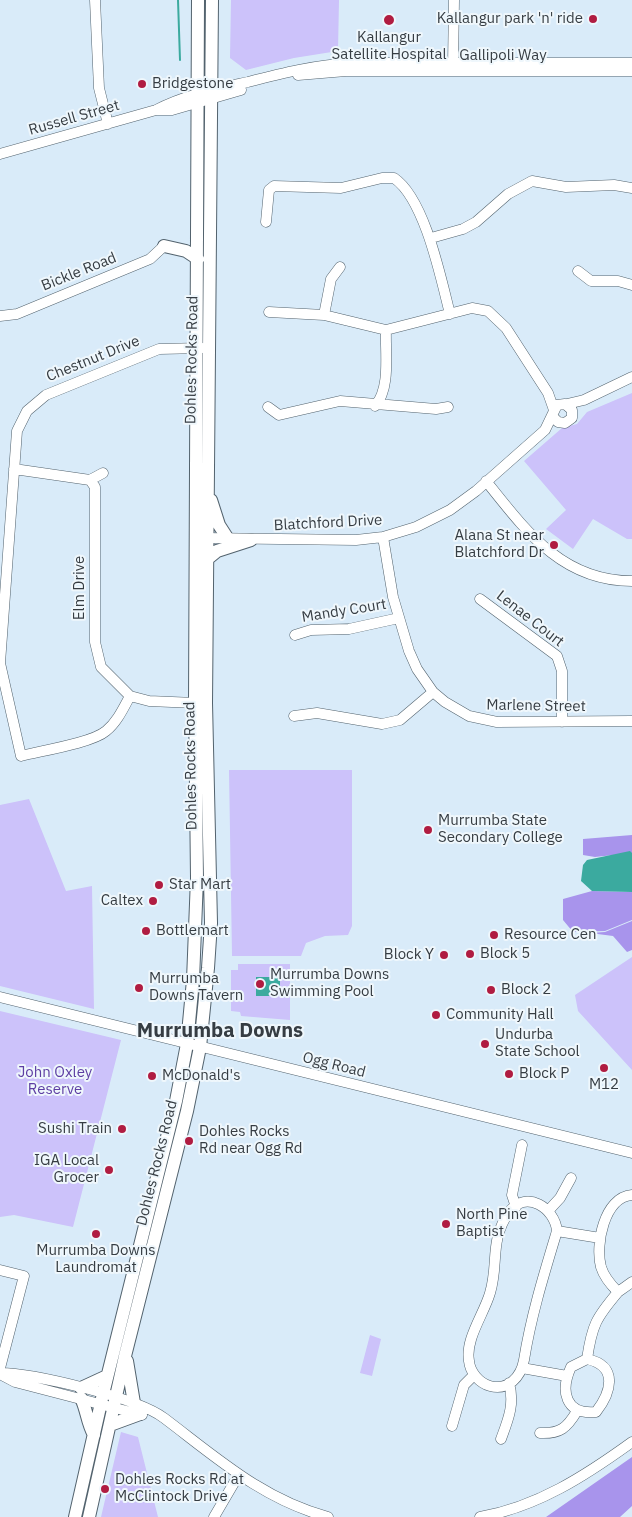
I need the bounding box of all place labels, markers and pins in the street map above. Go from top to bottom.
place label: Kallangur park 'n' ride [437,10,583,28]
marker: Kallangur Satellite Hospital [382,13,396,27]
marker: Kallangur park 'n' ride [587,13,599,25]
place label: Kallangur Satellite Hospital [331,29,447,64]
place label: Bridgestone [152,75,233,93]
marker: Bridgestone [136,78,148,90]
place label: Alana St near Blatchford Dr [454,527,544,562]
marker: Alana St near Blatchford Dr [548,539,560,551]
place label: Murrumba State Secondary College [438,812,563,847]
marker: Murrumba State Secondary College [422,824,434,836]
place label: Star Mart [169,876,231,894]
marker: Star Mart [153,879,165,891]
place label: Caltex [101,892,143,910]
marker: Caltex [147,895,159,907]
place label: Bottlemart [156,922,229,940]
marker: Bottlemart [140,925,152,937]
place label: Resource Cen [504,926,597,944]
marker: Resource Cen [488,929,500,941]
place label: Block 5 [480,945,530,963]
place label: Block Y [384,946,434,964]
marker: Block 5 [464,948,476,960]
marker: Block Y [438,949,450,961]
place label: Murrumba Downs Swimming Pool [270,966,389,1001]
place label: Murrumba Downs Tavern [149,970,243,1005]
marker: Murrumba Downs Swimming Pool [254,978,266,990]
place label: Block 2 [501,981,551,999]
marker: Murrumba Downs Tavern [133,982,145,994]
marker: Block 2 [485,984,497,996]
place label: Community Hall [446,1006,554,1024]
marker: Community Hall [430,1009,442,1021]
place label: Undurba State School [495,1026,580,1061]
marker: Undurba State School [479,1038,491,1050]
marker: M12 [598,1062,610,1074]
place label: Block P [519,1065,569,1083]
place label: McDonald's [162,1067,240,1085]
marker: Block P [503,1068,515,1080]
marker: McDonald's [146,1070,158,1082]
place label: M12 [589,1076,619,1094]
place label: Sushi Train [38,1120,112,1138]
marker: Sushi Train [116,1123,128,1135]
place label: Dohles Rocks Rd near Ogg Rd [199,1123,303,1158]
marker: Dohles Rocks Rd near Ogg Rd [183,1135,195,1147]
place label: IGA Local Grocer [34,1152,99,1187]
marker: IGA Local Grocer [103,1164,115,1176]
place label: North Pine Baptist [456,1206,527,1241]
marker: North Pine Baptist [440,1218,452,1230]
marker: Murrumba Downs Laundromat [90,1228,102,1240]
place label: Murrumba Downs Laundromat [36,1242,156,1277]
place label: Dohles Rocks Rd at McClintock Drive [115,1471,244,1506]
marker: Dohles Rocks Rd at McClintock Drive [99,1483,111,1495]

